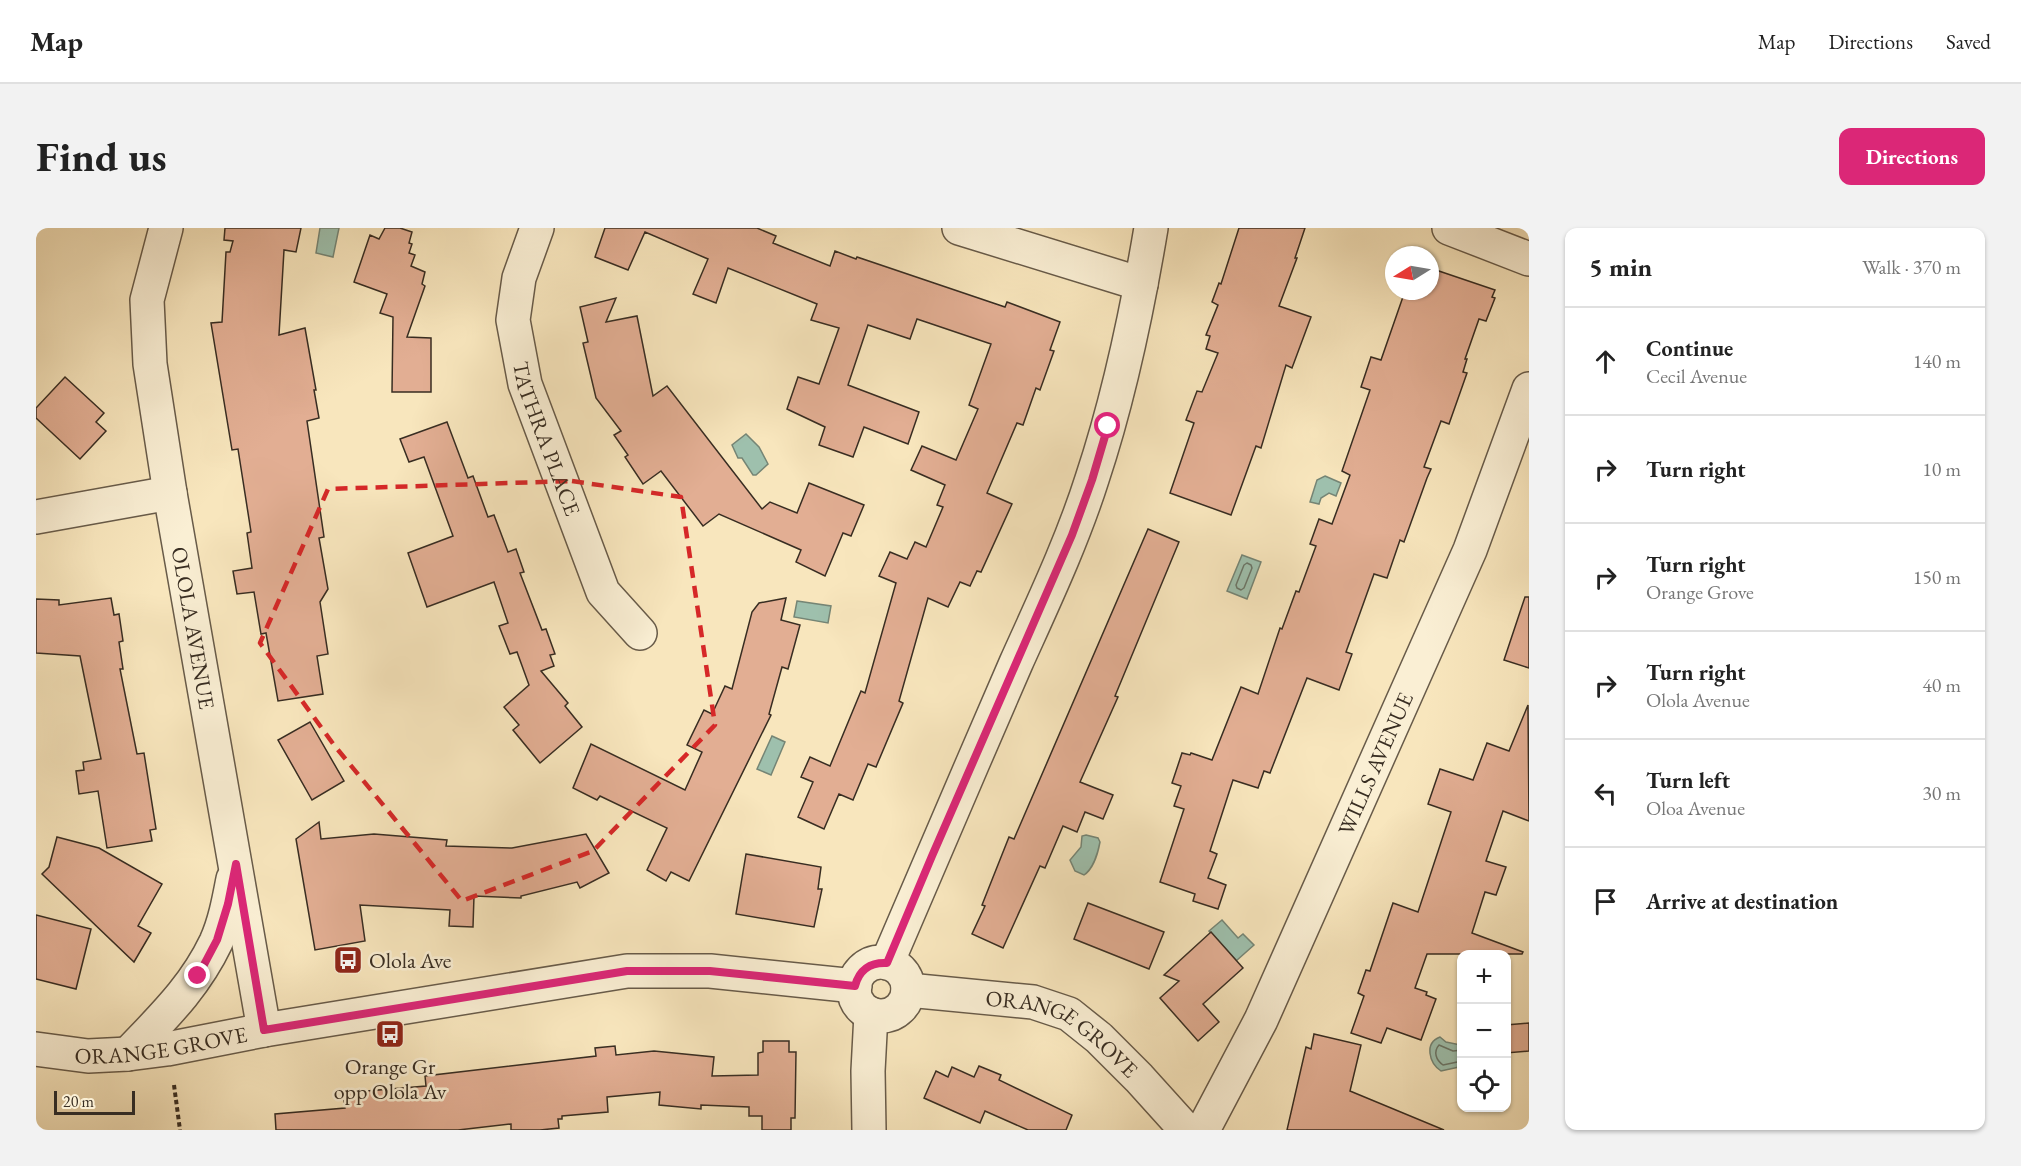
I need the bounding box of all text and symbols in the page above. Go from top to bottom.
text: Map [30,23,83,59]
text: Map [1758,28,1795,55]
text: Directions [1828,28,1913,55]
text: Saved [1946,28,1991,55]
button: Directions [1839,128,1985,185]
text: Find us [36,129,167,184]
north arrow [1385,246,1439,300]
text: 5 min [1589,250,1652,284]
text: Walk · 370 m [1862,254,1961,280]
text: Continue [1646,334,1733,363]
icon: ahead [1589,345,1622,378]
text: 140 m [1913,348,1961,374]
street label: TATHRA PLACE [506,359,587,520]
text: Cecil Avenue [1646,363,1747,389]
route start [1094,412,1120,438]
icon: right [1589,453,1622,486]
text: Turn right [1646,455,1745,484]
text: 10 m [1922,456,1961,482]
street label: OLOLA AVENUE [165,544,222,711]
text: Turn right [1646,550,1745,579]
icon: right [1589,561,1622,594]
text: 150 m [1913,564,1961,590]
text: Orange Grove [1646,579,1754,605]
text: Turn right [1646,658,1745,687]
icon: right [1589,669,1622,702]
text: 40 m [1922,672,1961,698]
text: Olola Avenue [1646,687,1750,713]
street label: WILLS AVENUE [1331,688,1420,840]
text: Turn left [1646,766,1730,795]
icon: left [1589,777,1622,810]
text: 30 m [1922,780,1961,806]
text: Oloa Avenue [1646,795,1745,821]
icon: arrive [1589,885,1622,918]
text: Arrive at destination [1646,887,1838,916]
bus stop icon: Olola Ave [332,944,364,976]
place label: Olola Ave [369,946,452,975]
map controls [1457,950,1511,1112]
button: + [1457,950,1511,1004]
route end [184,962,210,988]
street label: ORANGE GROVE [984,984,1144,1084]
button: − [1457,1004,1511,1058]
bus stop icon: Orange Gr opp Olola Av [374,1018,406,1050]
street label: ORANGE GROVE [73,1020,249,1071]
place label: Orange Gr opp Olola Av [334,1052,447,1106]
button: locate [1457,1058,1511,1112]
scale bar [54,1088,135,1116]
text: 20 m [63,1091,94,1112]

